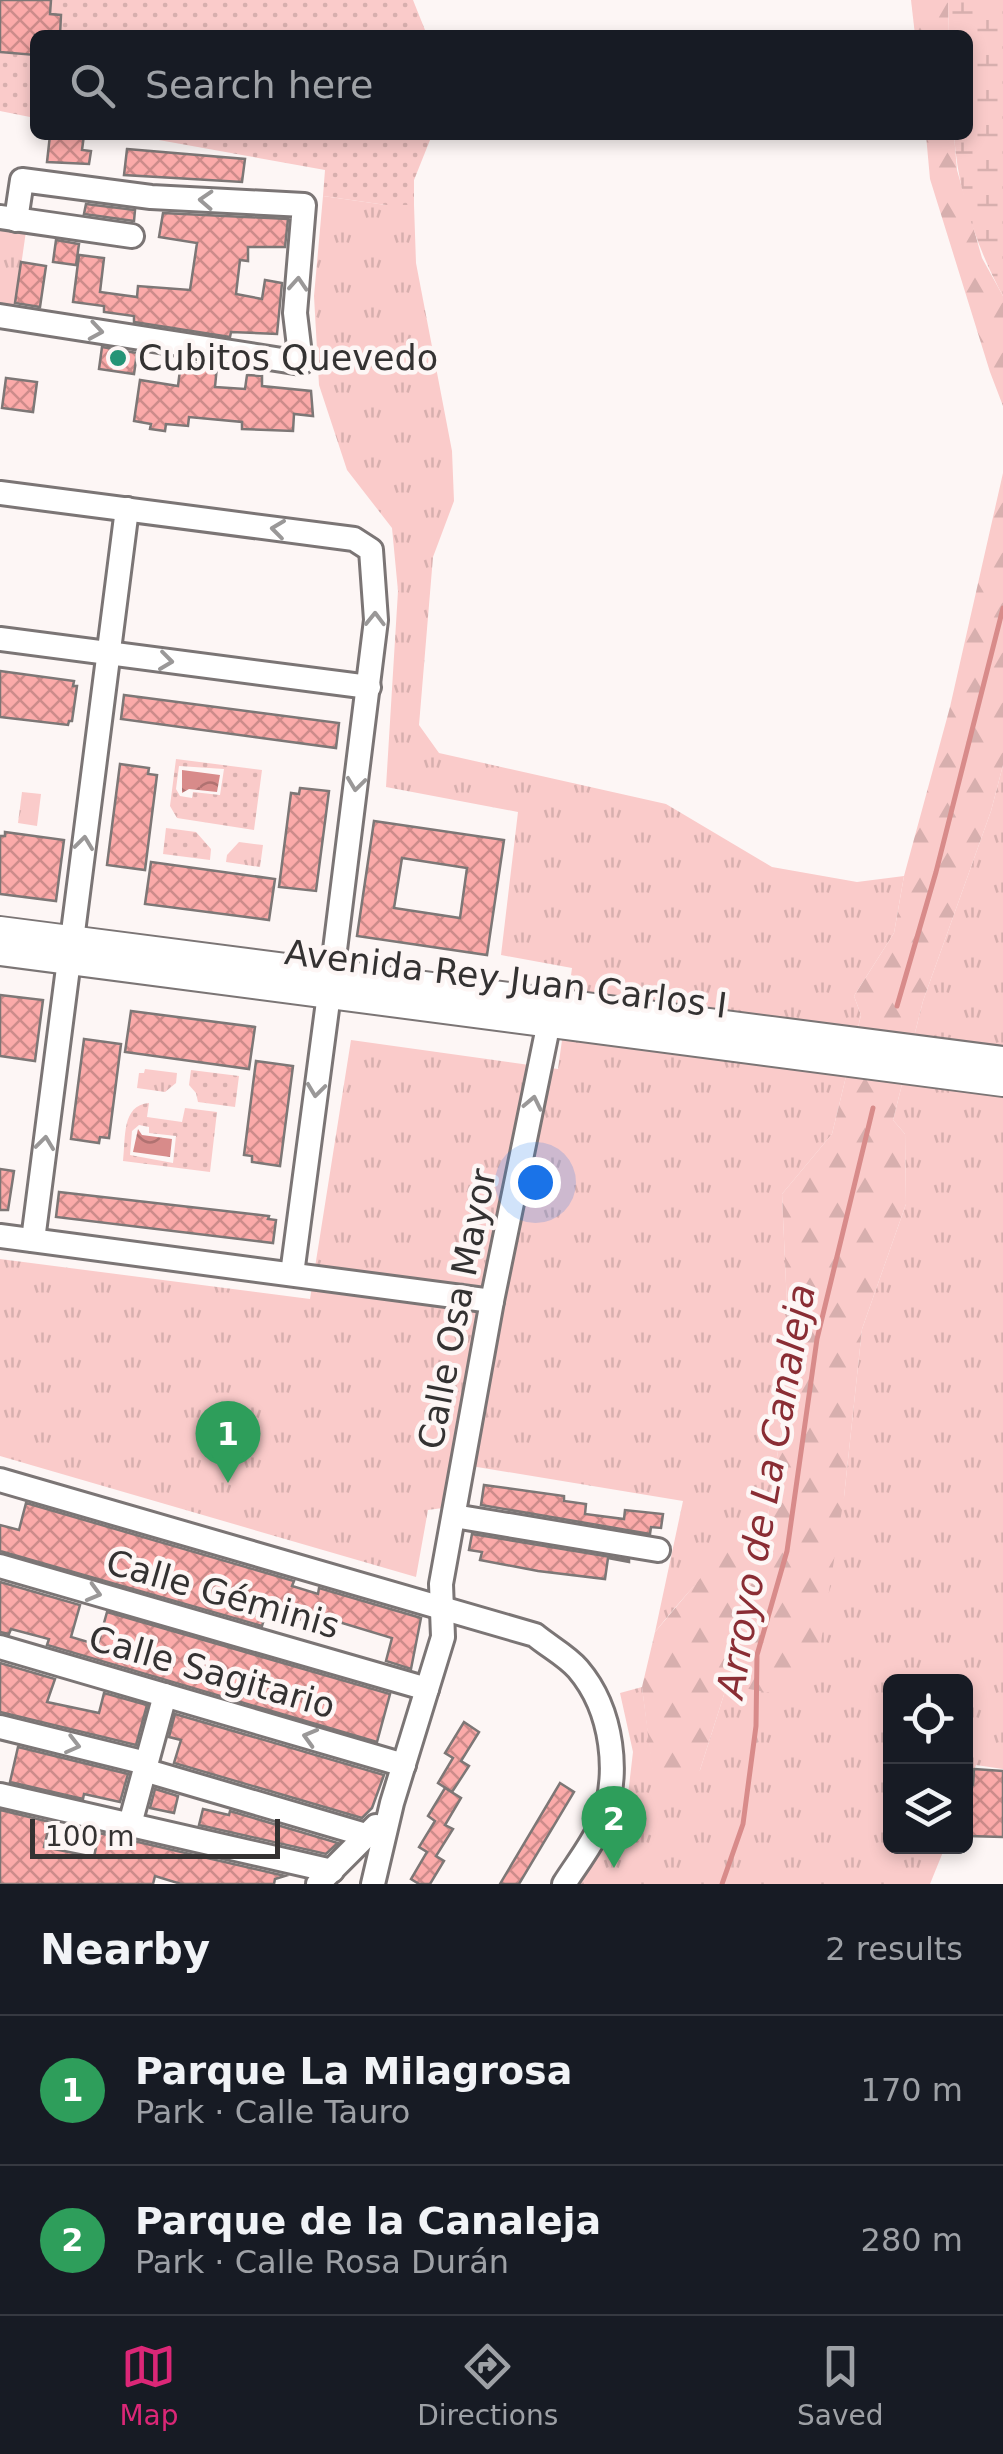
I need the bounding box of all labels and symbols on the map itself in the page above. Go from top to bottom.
one-way arrow [198,190,214,211]
one-way arrow [286,276,308,292]
one-way arrow [88,320,105,341]
place label: Cubitos Quevedo [138,338,438,378]
marker: Cubitos Quevedo [107,347,129,369]
one-way arrow [269,519,286,540]
one-way arrow [364,610,385,626]
one-way arrow [158,650,174,671]
one-way arrow [347,775,368,792]
one-way arrow [73,835,94,851]
street label: Avenida Rey Juan Carlos I [283,932,729,1026]
one-way arrow [306,1083,327,1099]
one-way arrow [521,1095,542,1112]
one-way arrow [34,1135,55,1152]
your location [510,1157,561,1208]
street label: Calle Osa Mayor [410,1165,504,1452]
water label: Arroyo de La Canaleja [707,1281,824,1704]
pin: 1 [196,1400,260,1483]
street label: Calle Géminis [102,1542,344,1646]
one-way arrow [85,1581,102,1602]
street label: Calle Sagitario [84,1618,340,1726]
one-way arrow [302,1728,320,1749]
one-way arrow [64,1733,81,1754]
pin: 2 [582,1786,646,1868]
scale bar [30,1814,280,1858]

